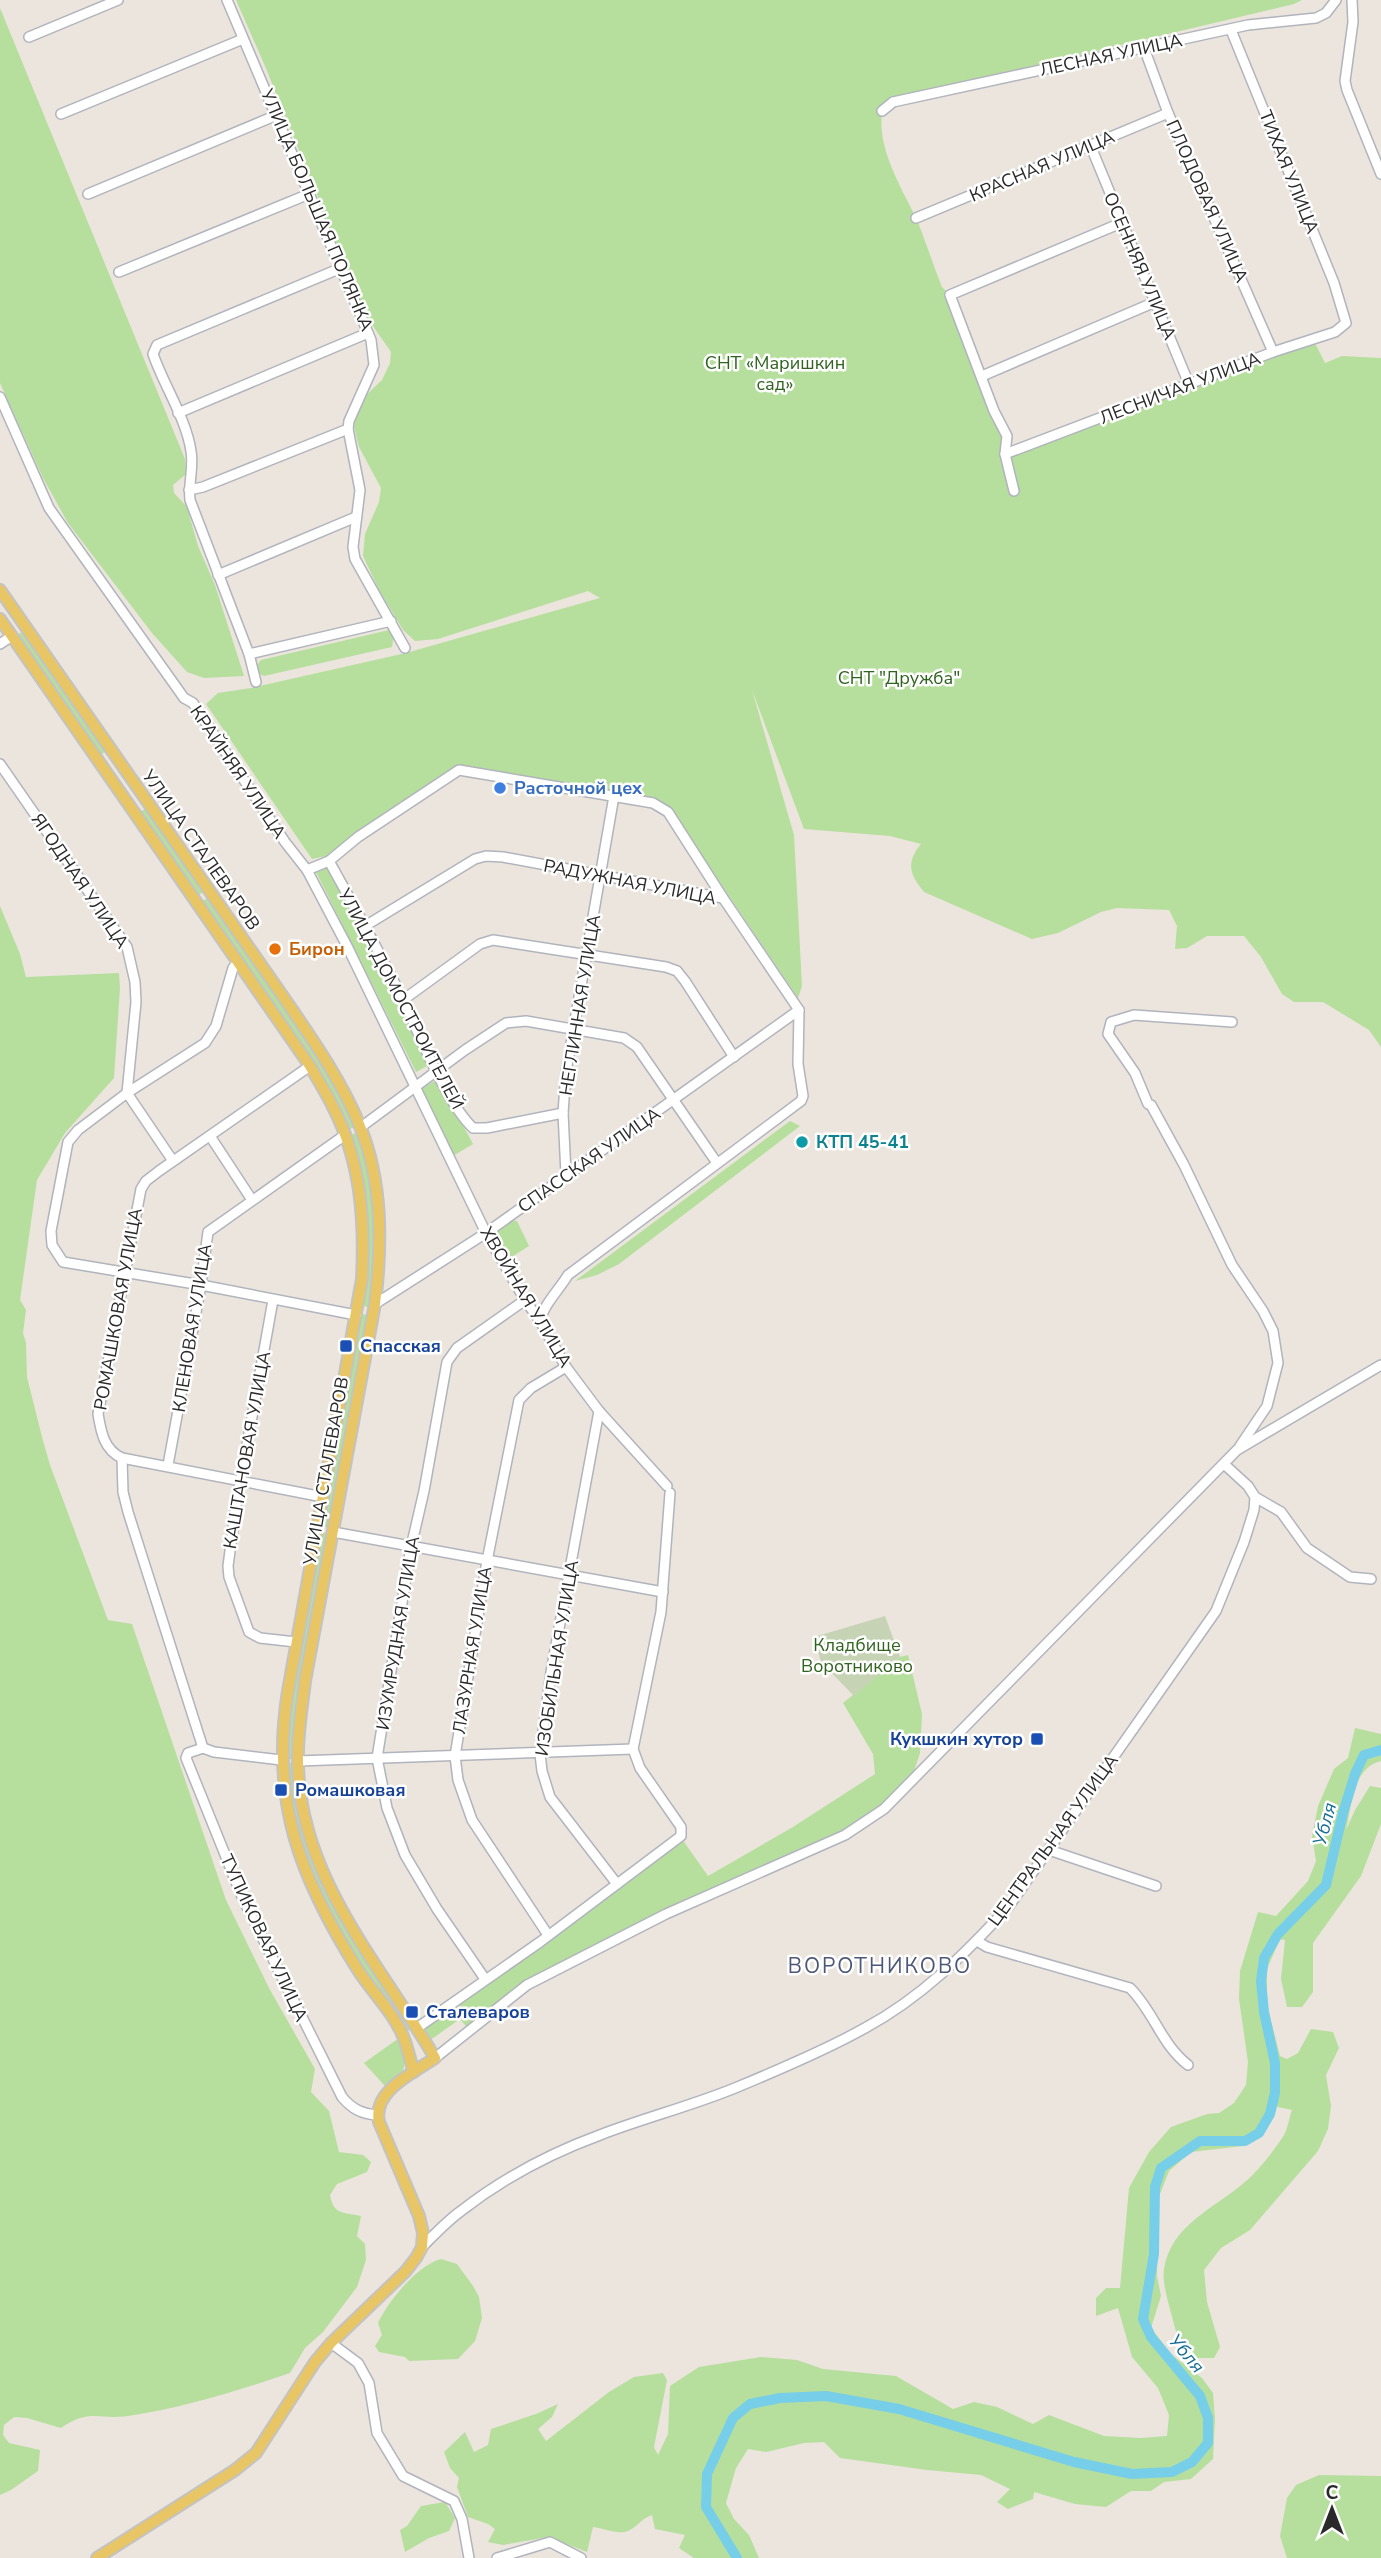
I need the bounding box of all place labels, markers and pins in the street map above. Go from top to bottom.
place label: Расточной цех [514,776,643,800]
marker: Расточной цех [492,780,508,796]
place label: Бирон [289,937,345,961]
marker: Бирон [267,941,283,957]
place label: КТП 45-41 [816,1130,909,1154]
marker: КТП 45-41 [794,1134,810,1150]
place label: Спасская [360,1334,441,1358]
marker: Спасская [338,1338,354,1354]
place label: Кукшкин хутор [890,1727,1023,1751]
marker: Кукшкин хутор [1029,1731,1045,1747]
place label: Ромашковая [295,1778,406,1802]
marker: Ромашковая [273,1782,289,1798]
place label: Сталеваров [426,2000,530,2024]
marker: Сталеваров [404,2004,420,2020]

